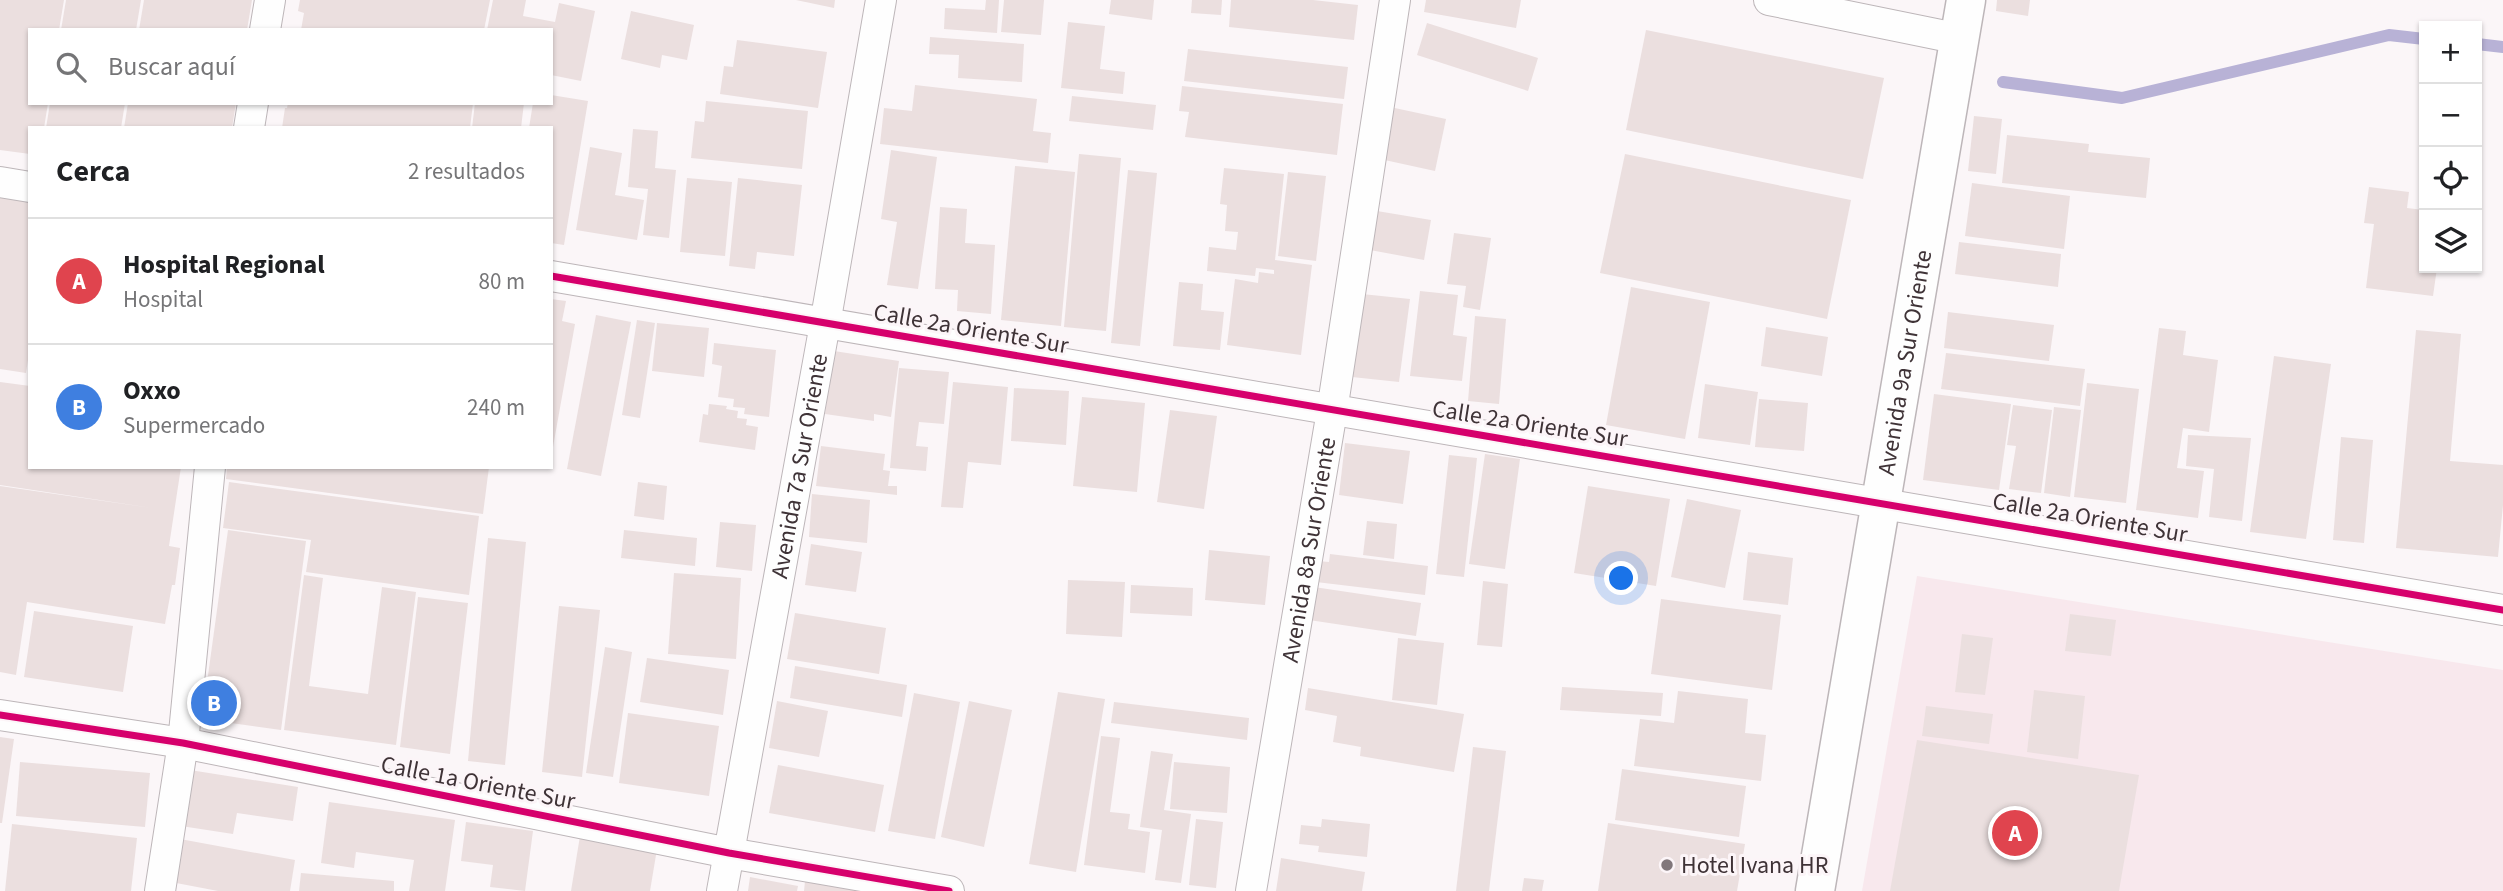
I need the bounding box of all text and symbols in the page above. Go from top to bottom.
map controls [2419,21,2482,273]
button: + [2419,21,2482,84]
search box [28,28,553,105]
icon: search [52,48,90,86]
text: Buscar aquí [108,48,235,85]
button: − [2419,84,2482,147]
button: locate [2419,147,2482,210]
text: Cerca [56,150,130,193]
text: 2 resultados [408,155,525,188]
button: layers [2419,210,2482,273]
text: Hospital Regional [123,246,325,283]
street label: Avenida 9a Sur Oriente [1868,247,1941,478]
text: A [72,265,86,298]
text: 80 m [478,265,525,298]
text: Hospital [123,283,203,316]
street label: Calle 2a Oriente Sur [871,295,1072,363]
street label: Avenida 7a Sur Oriente [762,351,837,581]
text: Oxxo [123,372,181,409]
text: B [72,391,86,424]
text: 240 m [467,391,525,424]
street label: Calle 2a Oriente Sur [1430,391,1631,457]
text: Supermercado [123,409,265,442]
street label: Avenida 8a Sur Oriente [1272,435,1345,665]
street label: Calle 2a Oriente Sur [1990,484,2191,552]
your location [1604,561,1638,595]
pin: B [191,677,237,729]
street label: Calle 1a Oriente Sur [378,747,579,819]
pin: A [1992,807,2038,859]
place label: Hotel Ivana HR [1681,848,1829,883]
marker: Hotel Ivana HR [1659,857,1675,873]

